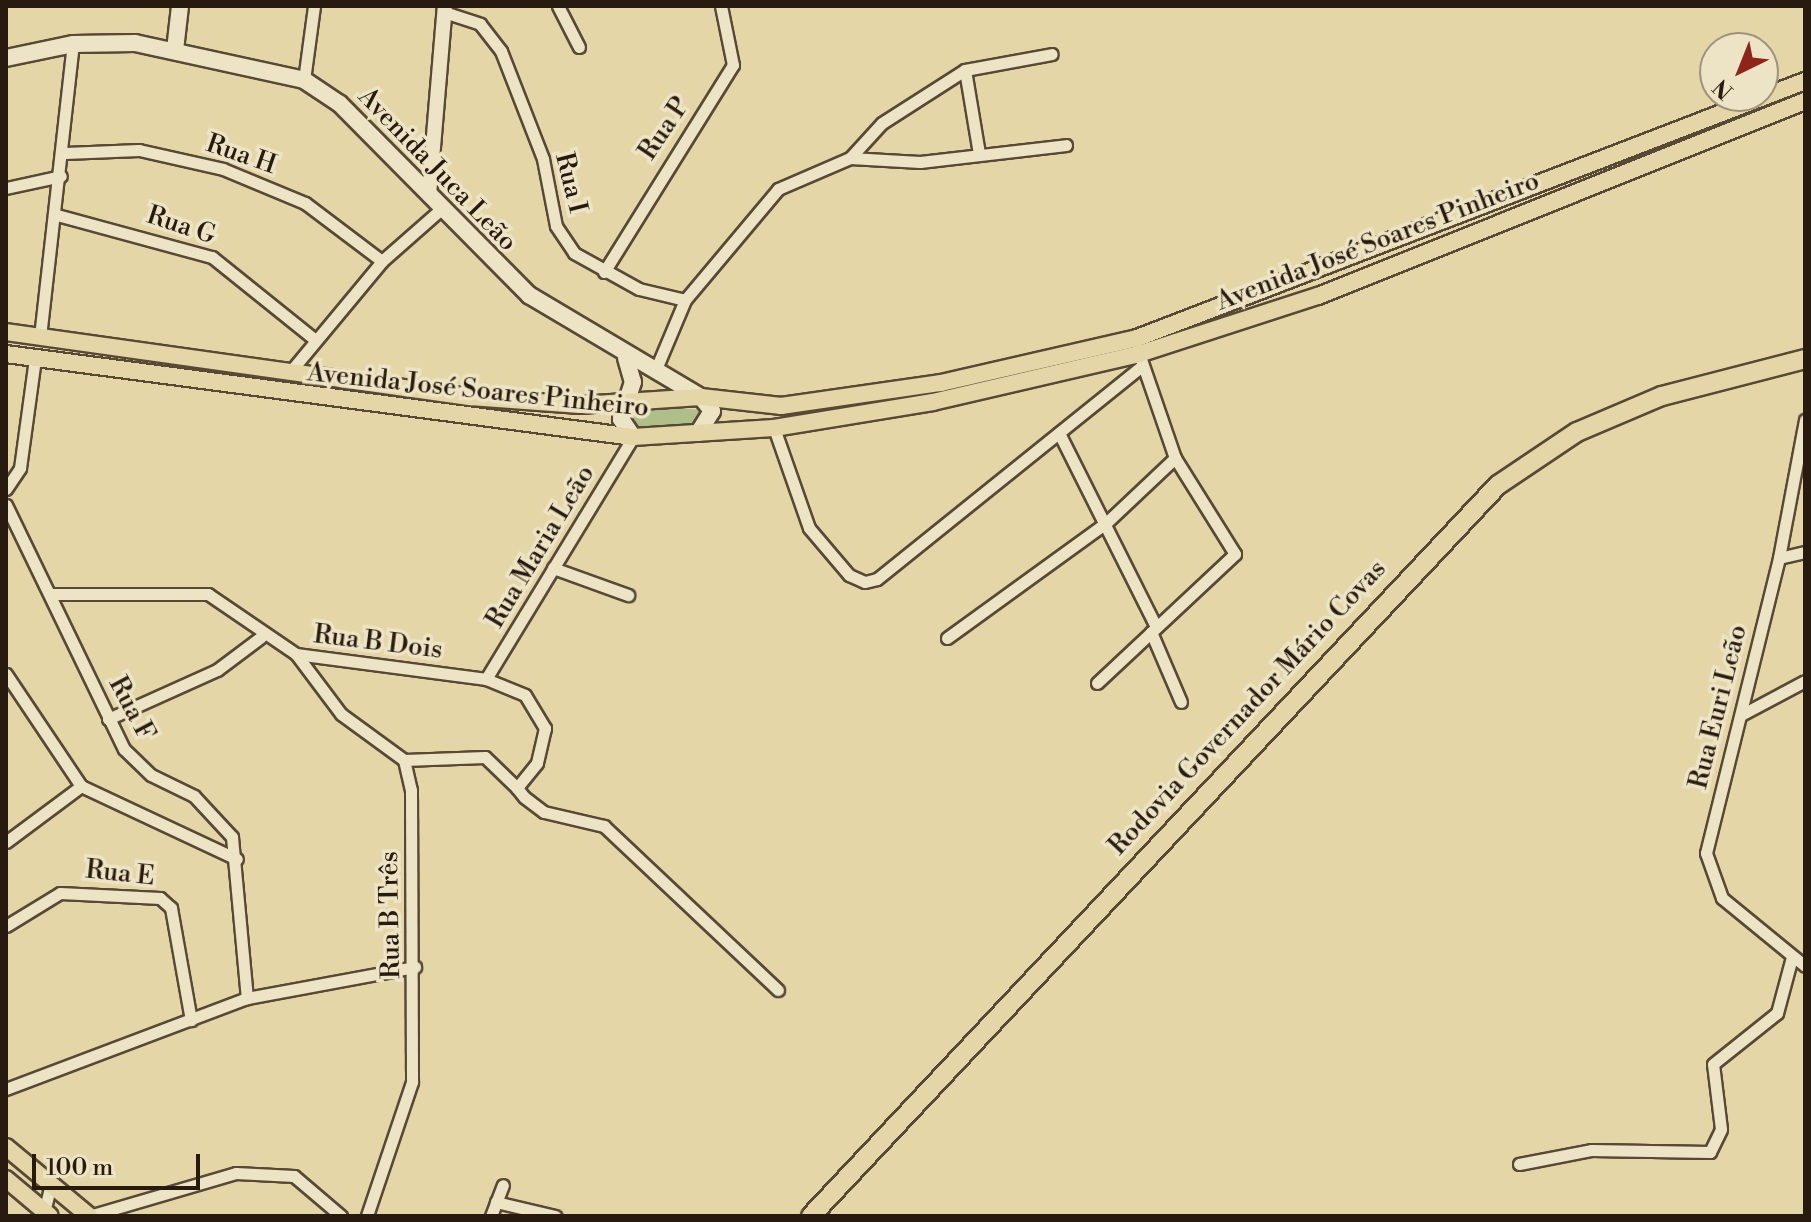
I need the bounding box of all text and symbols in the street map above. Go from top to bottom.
north arrow [1699,32,1779,112]
text: N [1708,73,1739,104]
street label: Avenida Juca Leão [351,82,523,258]
street label: Rua P [633,92,697,166]
street label: Rua H [202,129,280,181]
street label: Rua I [547,150,593,216]
street label: Avenida José Soares Pinheiro [1212,166,1544,318]
street label: Rua G [143,200,219,252]
street label: Avenida José Soares Pinheiro [306,358,650,424]
street label: Rua Maria Leão [480,460,602,634]
street label: Rodovia Governador Mário Covas [1103,554,1393,862]
street label: Rua B Dois [312,620,444,666]
street label: Rua Euri Leão [1684,622,1754,792]
street label: Rua F [101,671,161,747]
street label: Rua B Três [374,851,408,979]
street label: Rua E [84,855,156,893]
scale bar [36,1138,204,1188]
text: 100 m [46,1153,113,1183]

